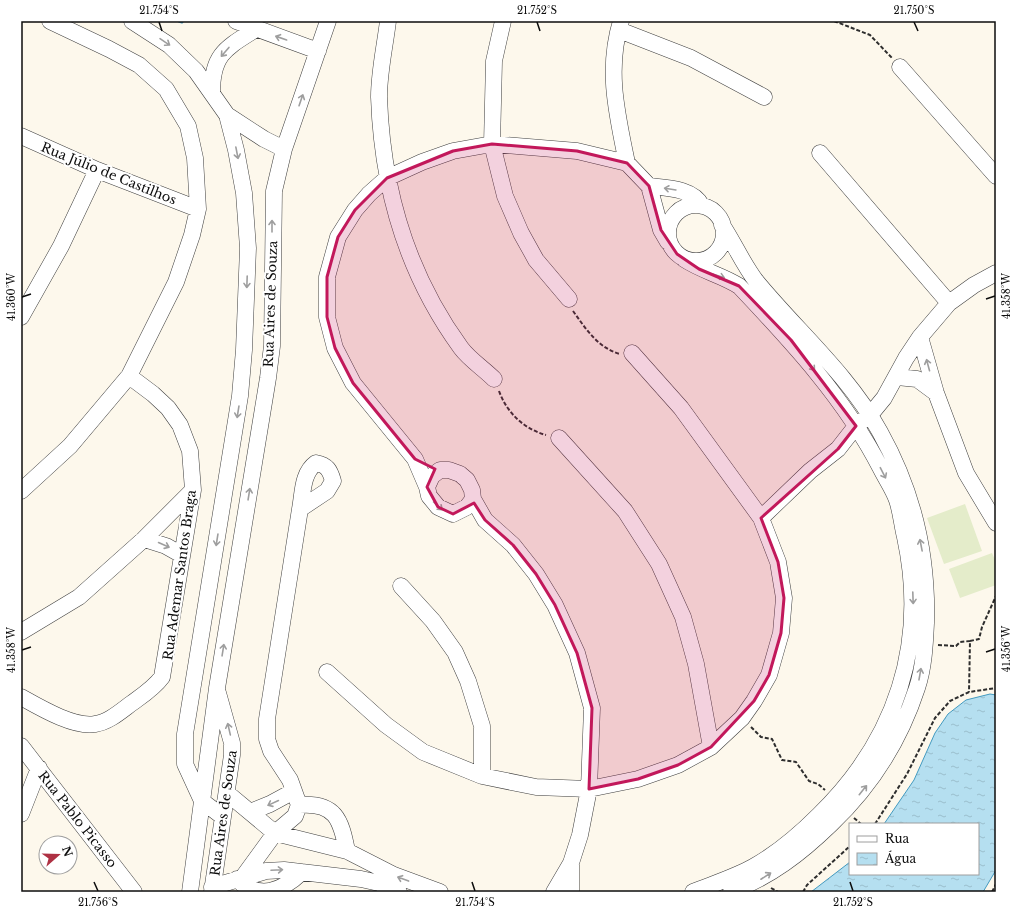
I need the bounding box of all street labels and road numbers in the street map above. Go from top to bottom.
street label: Rua Júlio de Castilhos [39,138,179,208]
street label: Rua Aires de Souza [260,240,281,368]
street label: Rua Ademar Santos Braga [159,488,200,661]
street label: Rua Aires de Souza [206,748,241,877]
street label: Rua Pablo Picasso [34,767,121,871]

